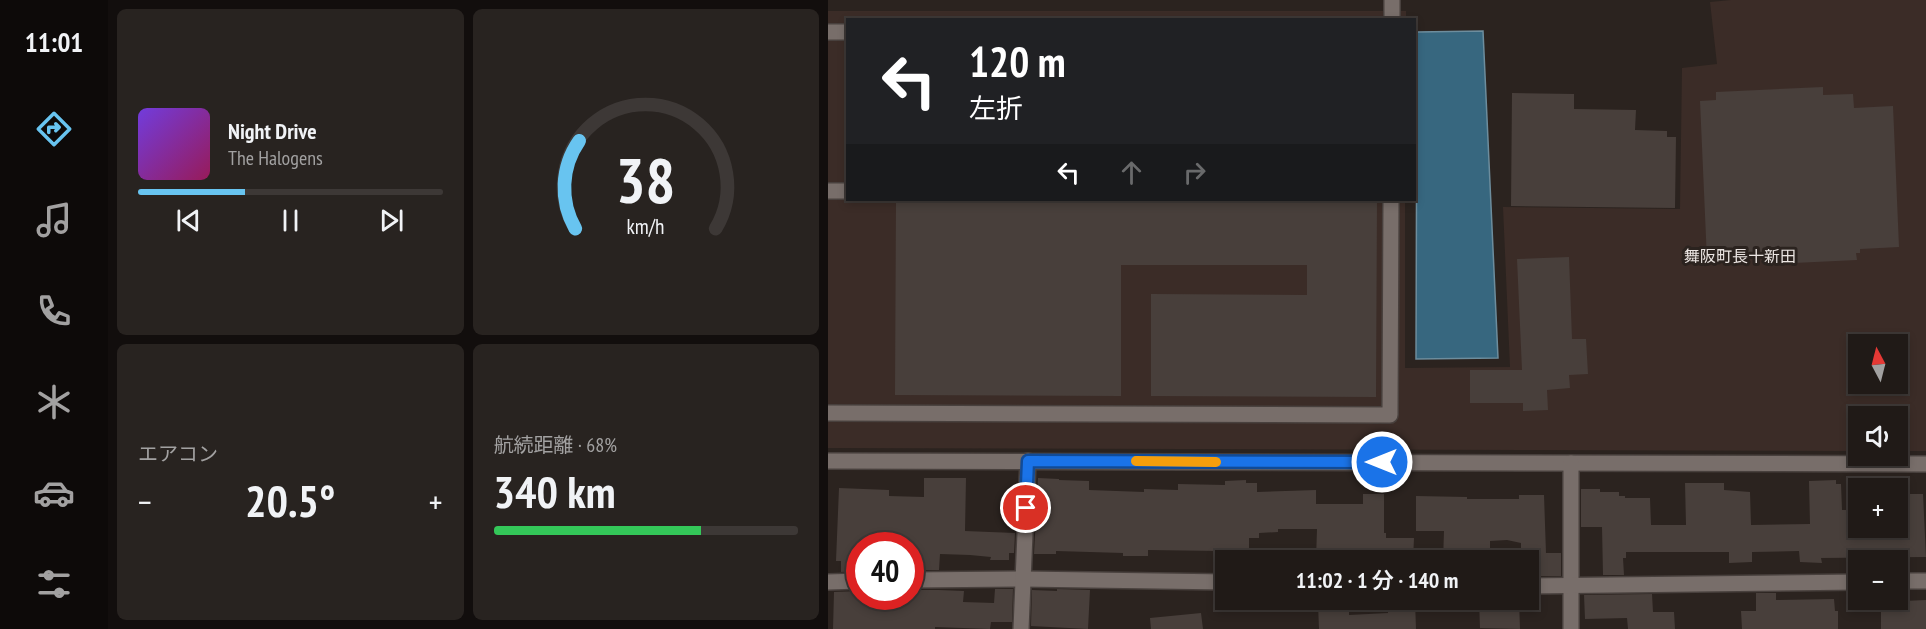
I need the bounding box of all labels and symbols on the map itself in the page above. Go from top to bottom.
district label: 舞阪町長十新田 [1684,246,1796,266]
north arrow [1848,334,1908,394]
position arrow [1350,430,1414,494]
pin [1000,482,1051,533]
speed limit sign: 40 [846,532,924,610]

